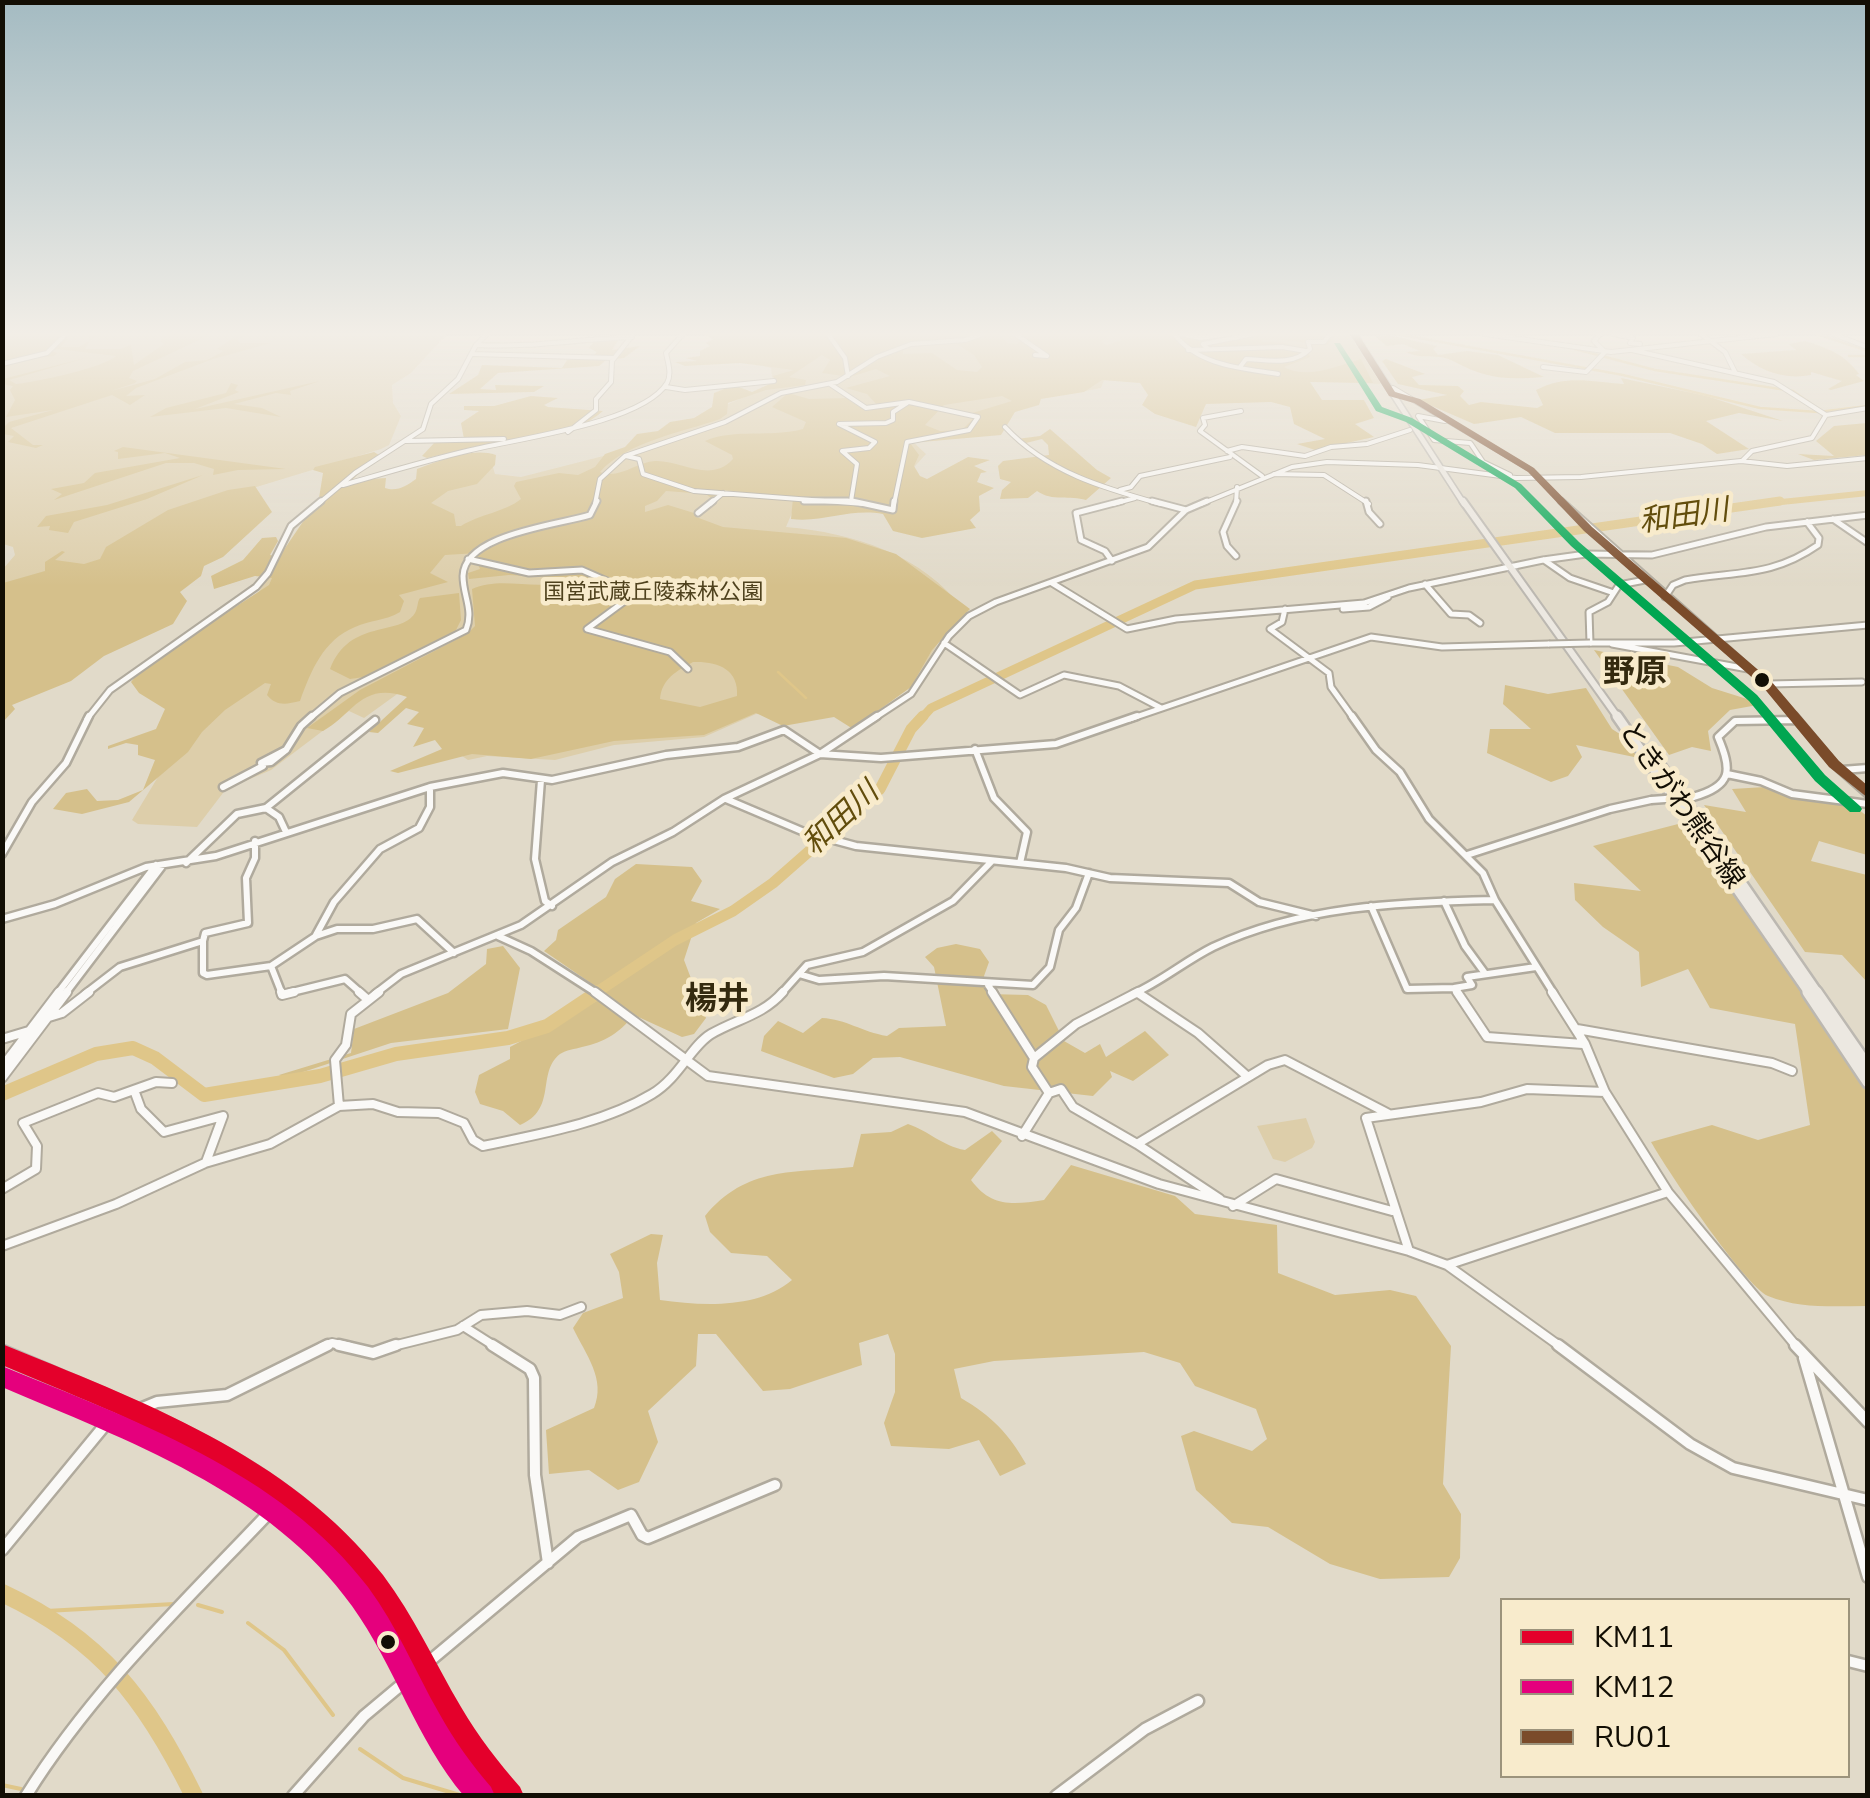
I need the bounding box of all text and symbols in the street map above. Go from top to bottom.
water label: 和田川 [1637,494,1731,542]
park label: 国営武蔵丘陵森林公園 [543,581,763,607]
district label: 野原 [1603,655,1667,693]
unlabelled marker [1752,670,1772,690]
street label: ときがわ熊谷線 [1610,716,1750,896]
water label: 和田川 [797,776,887,864]
district label: 楊井 [685,982,749,1020]
legend [1500,1598,1850,1778]
text: KM11 [1594,1617,1674,1658]
unlabelled marker [378,1632,398,1652]
text: KM12 [1594,1667,1674,1708]
text: RU01 [1594,1717,1672,1758]

